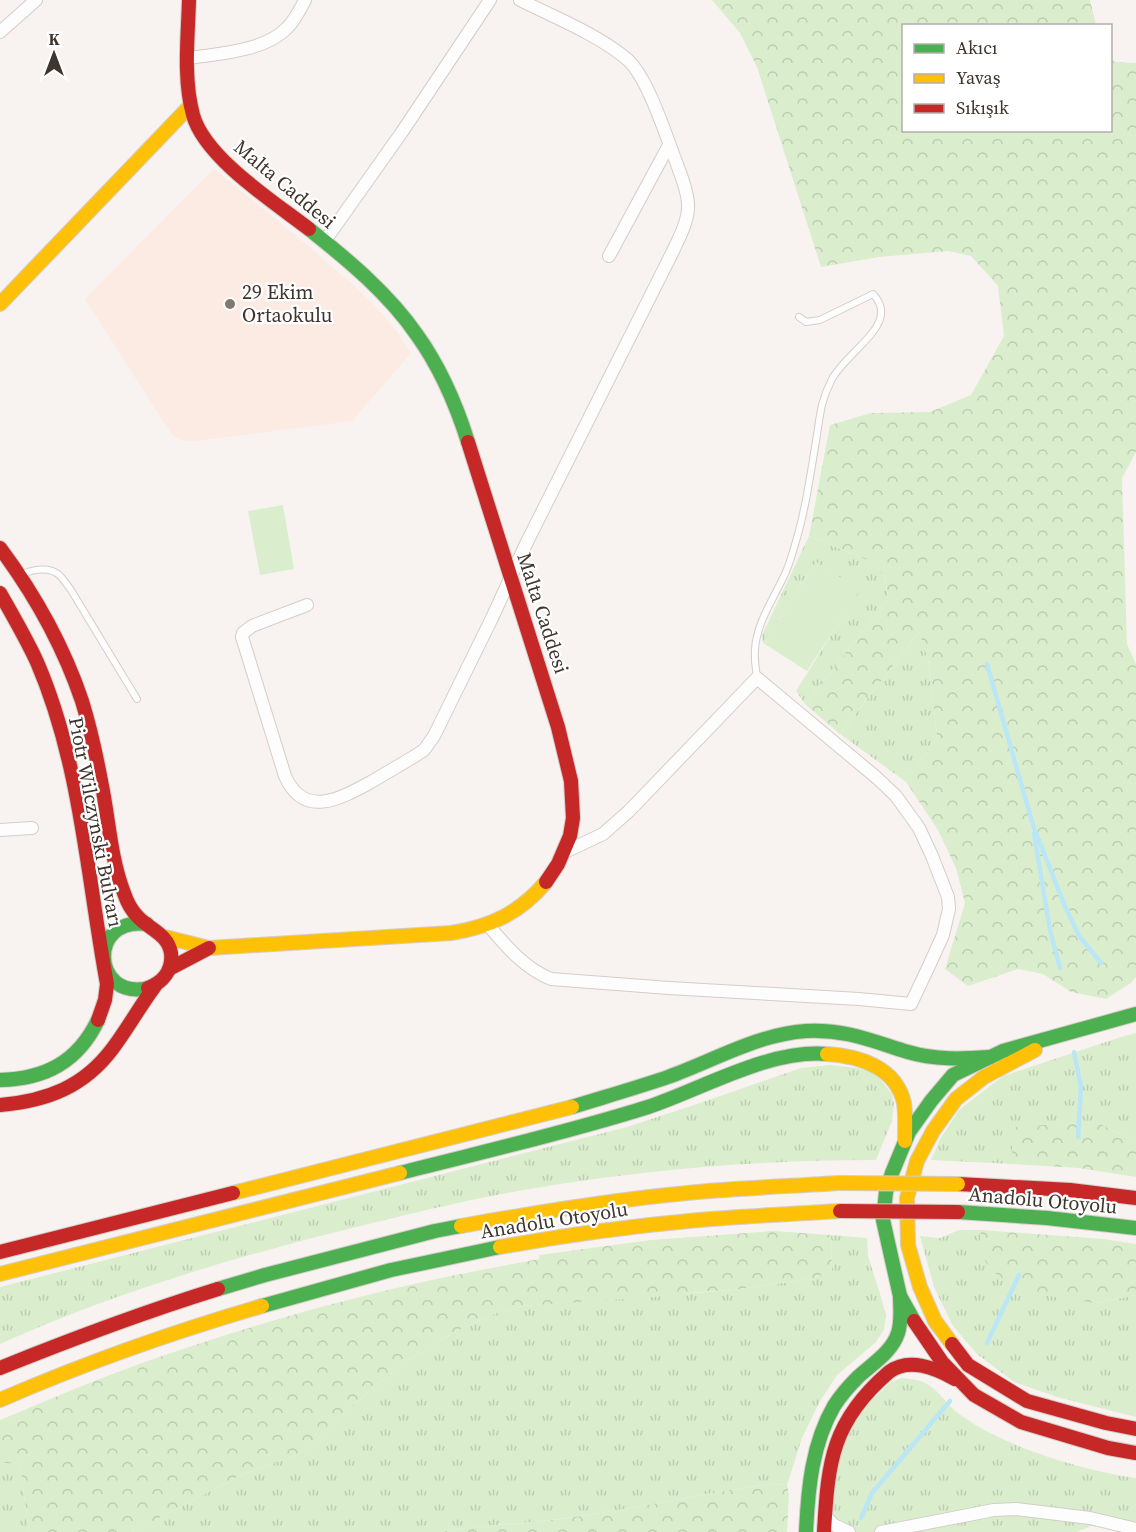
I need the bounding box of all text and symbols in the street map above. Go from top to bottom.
north arrow [24,24,84,84]
legend [902,24,1112,132]
text: K [48,28,60,50]
text: Akıcı [956,35,997,60]
text: Yavaş [956,65,1001,90]
text: Sıkışık [956,95,1009,120]
street label: Malta Caddesi [228,133,342,235]
place label: 29 Ekim Ortaokulu [242,278,332,329]
marker: 29 Ekim Ortaokulu [223,297,237,311]
street label: Malta Caddesi [510,549,576,677]
street label: Piotr Wilczynski Bulvarı [62,714,130,930]
street label: Anadolu Otoyolu [967,1180,1119,1220]
street label: Anadolu Otoyolu [478,1194,630,1246]

